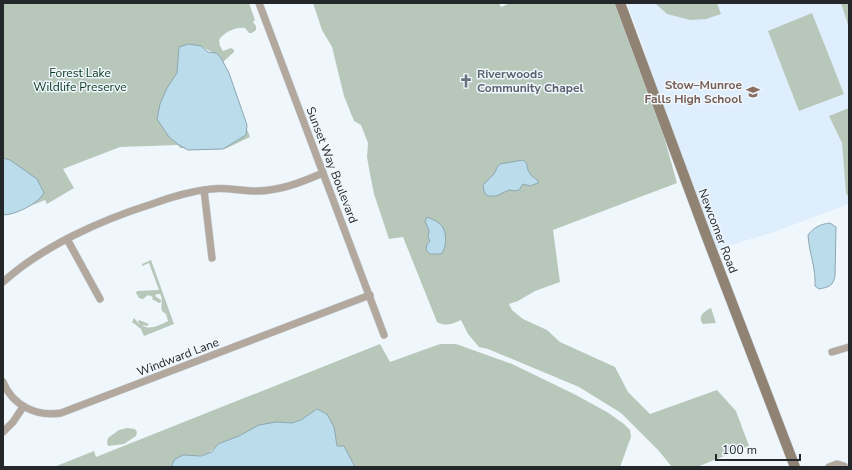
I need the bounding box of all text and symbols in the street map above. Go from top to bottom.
park label: Forest Lake Wildlife Preserve [33,65,127,95]
place label: Riverwoods Community Chapel [477,66,583,96]
church icon: Riverwoods Community Chapel [458,73,474,89]
place label: Stow–Munroe Falls High School [644,77,742,107]
school or university icon: Stow–Munroe Falls High School [745,84,761,100]
street label: Sunset Way Boulevard [302,105,362,225]
street label: Newcomer Road [695,186,741,276]
street label: Windward Lane [135,334,221,380]
scale bar [716,436,800,462]
text: 100 m [722,442,757,458]

